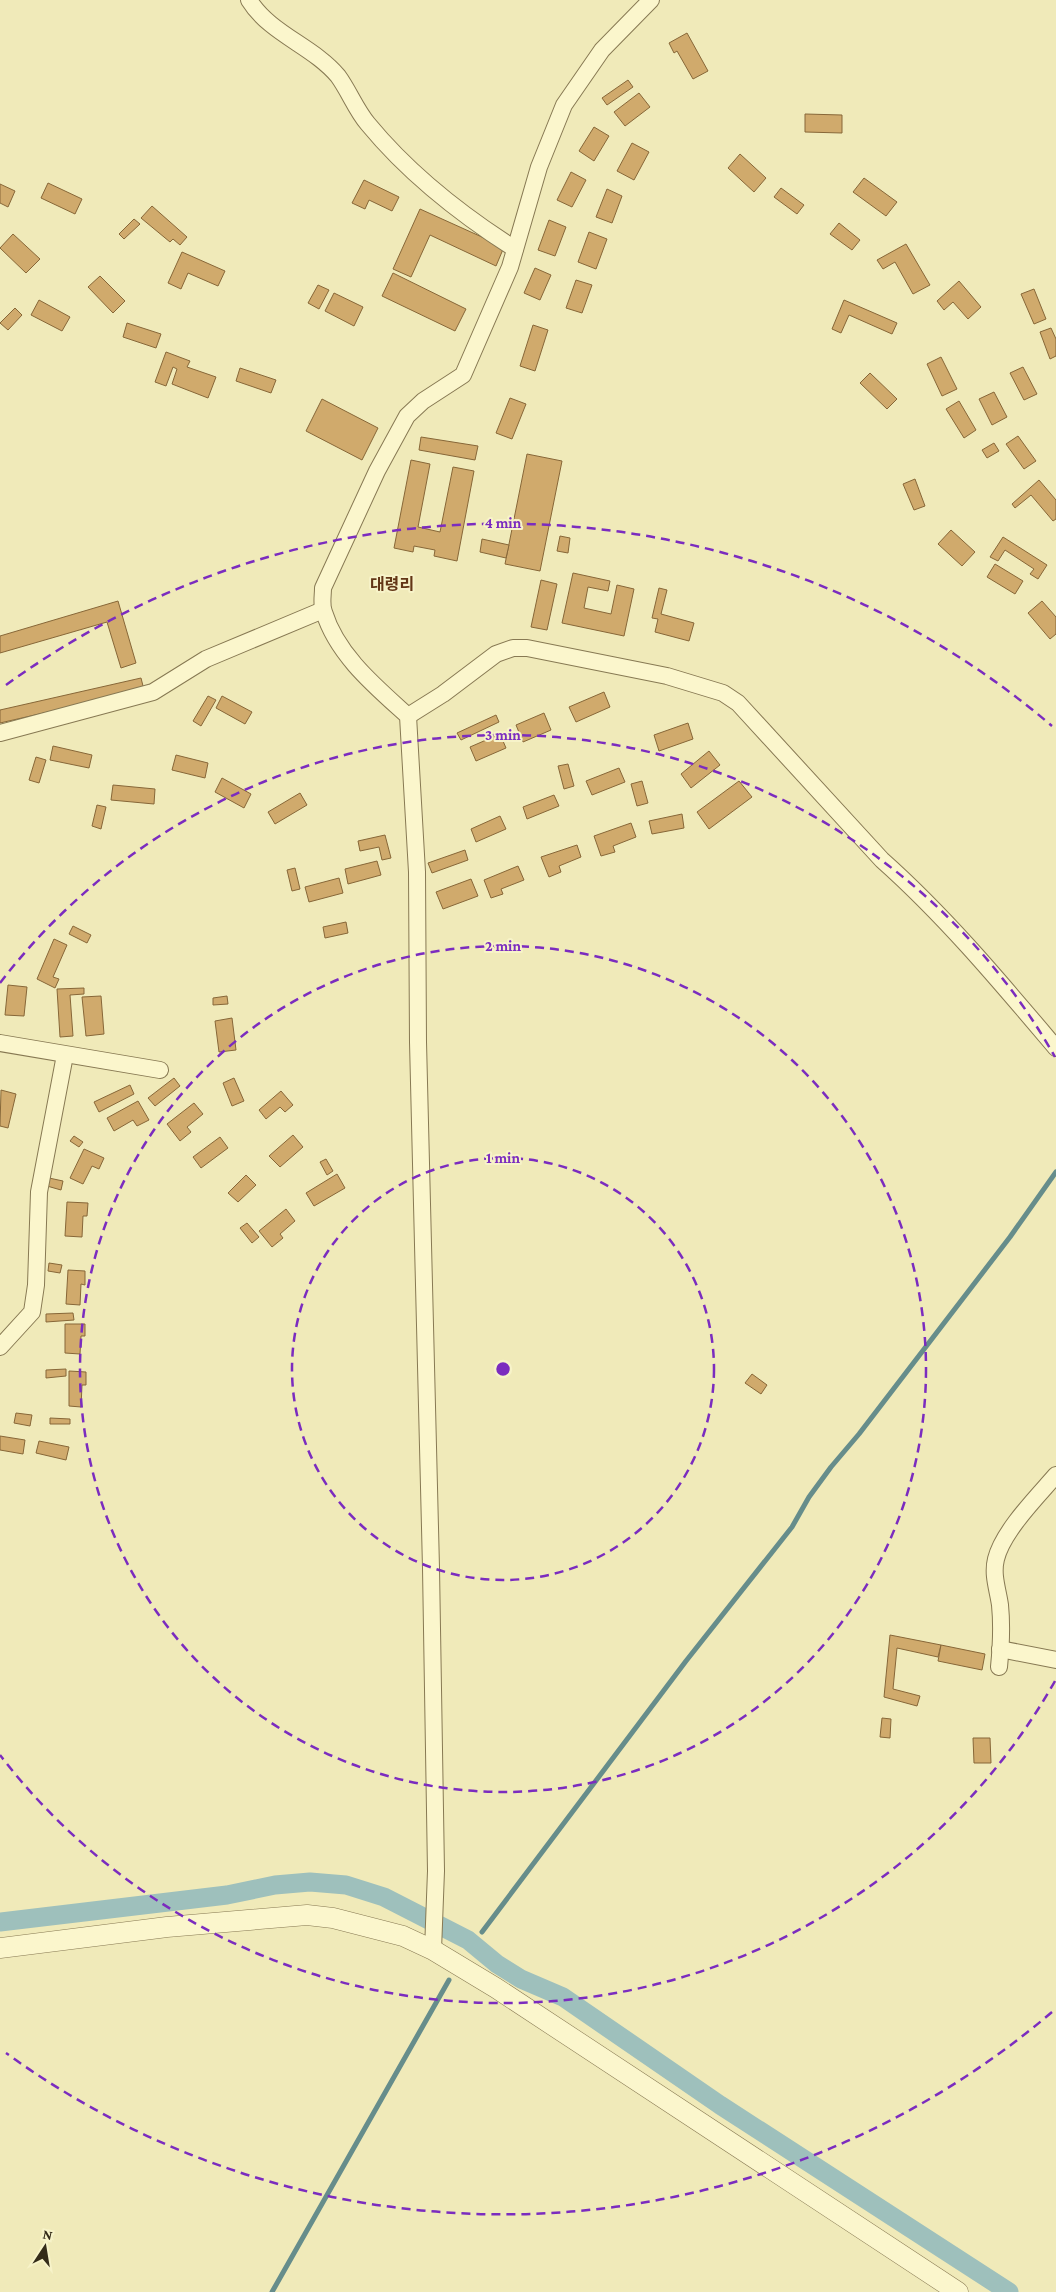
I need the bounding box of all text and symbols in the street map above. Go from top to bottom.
text: 4 min [485,515,522,531]
district label: 대령리 [370,576,414,593]
text: 3 min [485,727,521,743]
text: 2 min [485,938,521,954]
text: 1 min [486,1150,520,1166]
centre of rings [494,1360,512,1378]
north arrow [20,2222,70,2272]
text: N [41,2225,54,2243]

